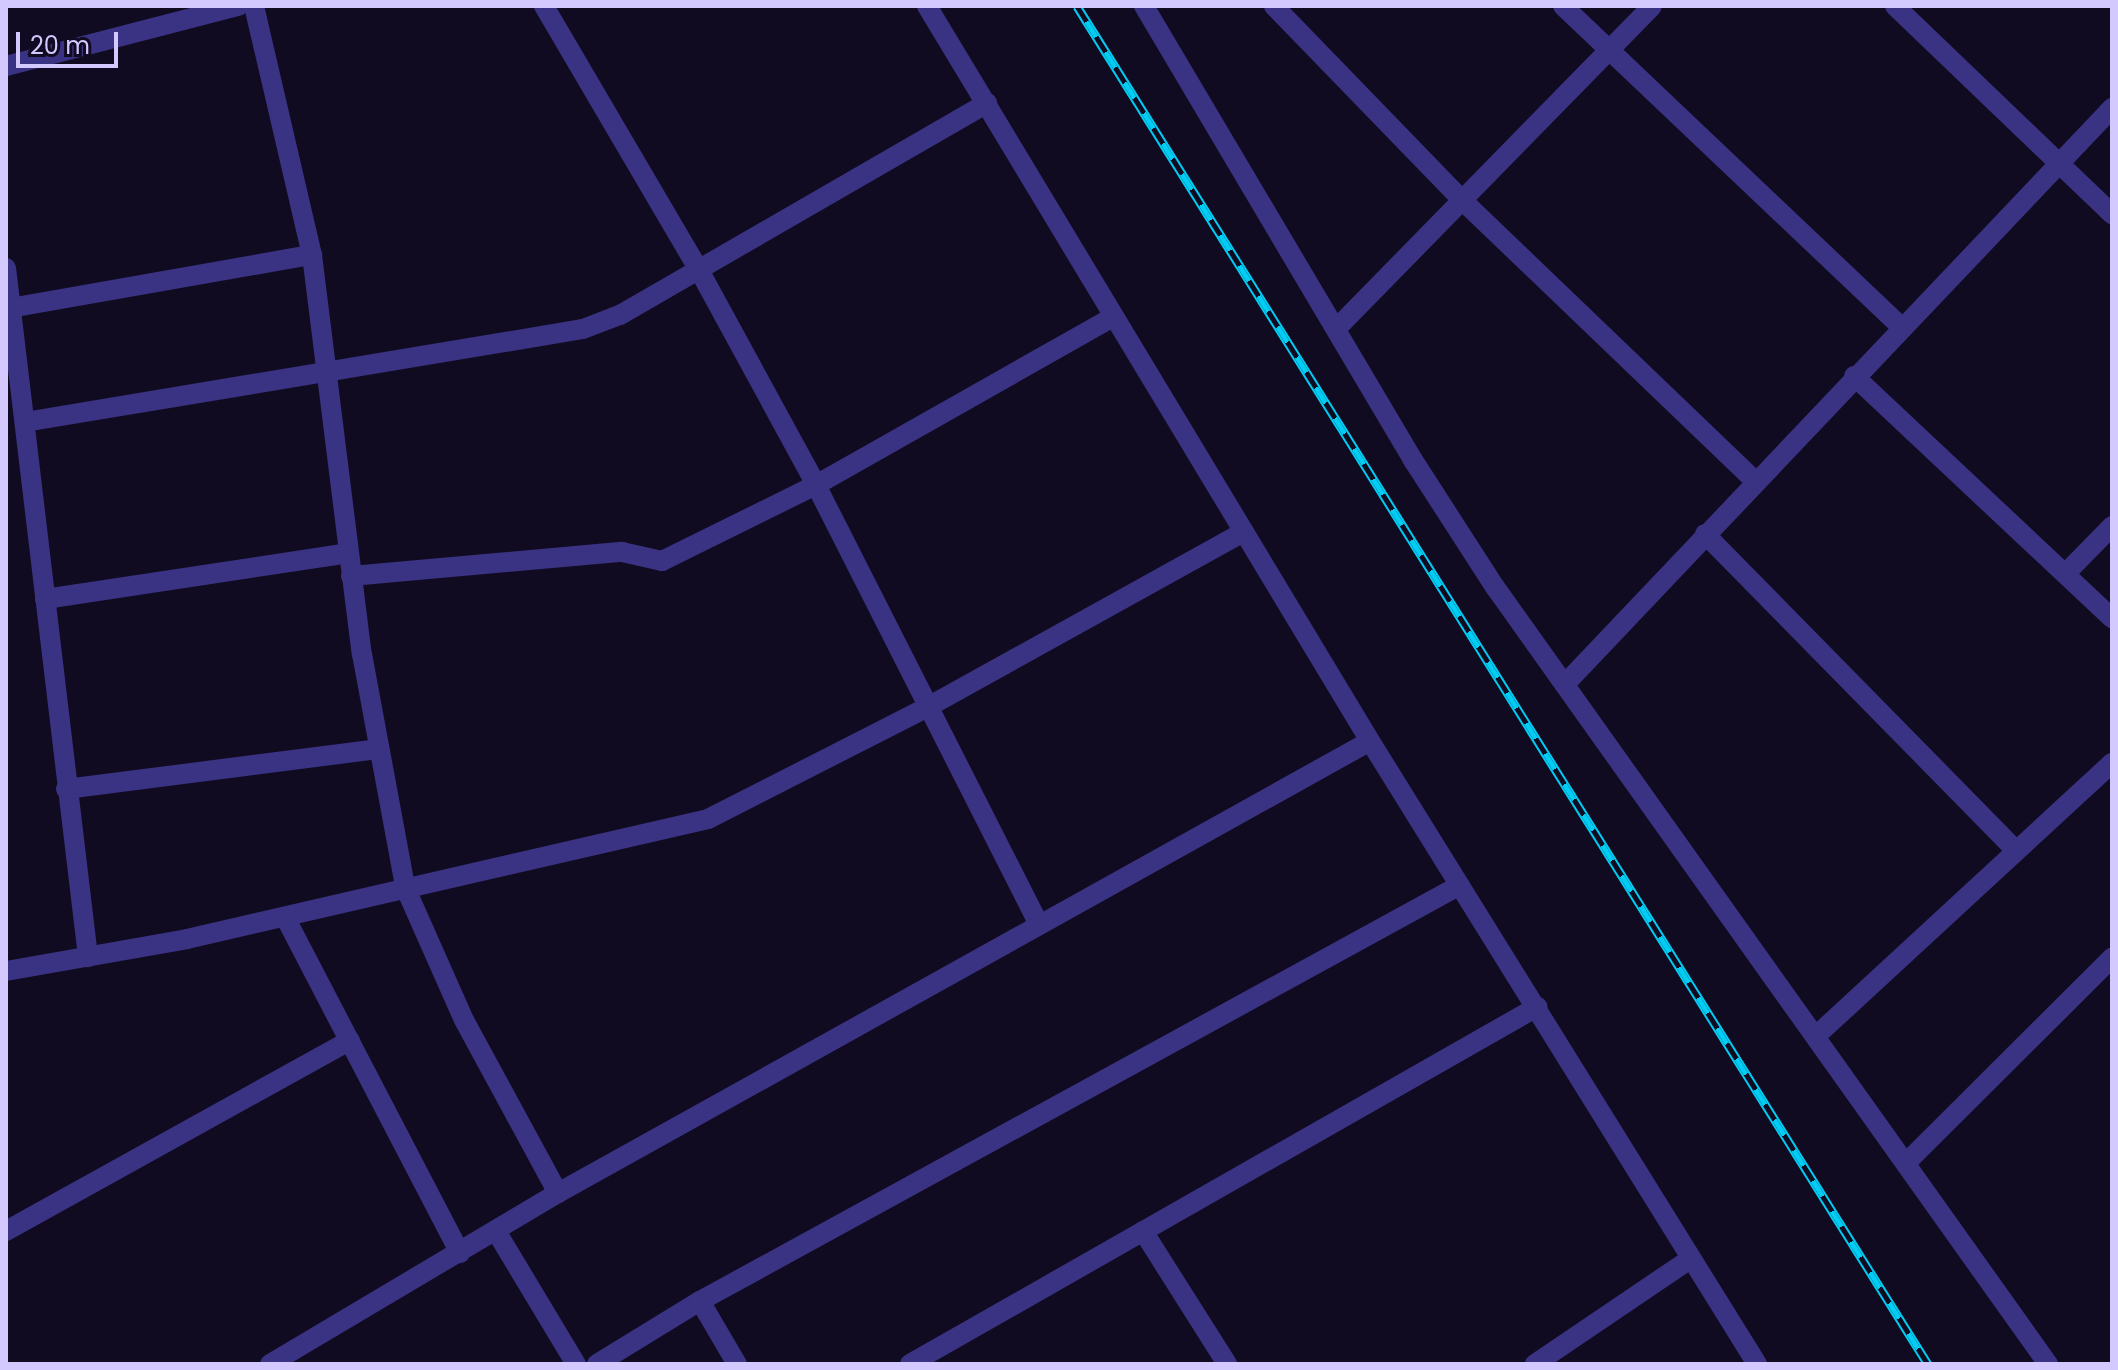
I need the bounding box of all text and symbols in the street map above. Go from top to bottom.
scale bar [20,16,122,66]
text: 20 m [30,29,90,62]

